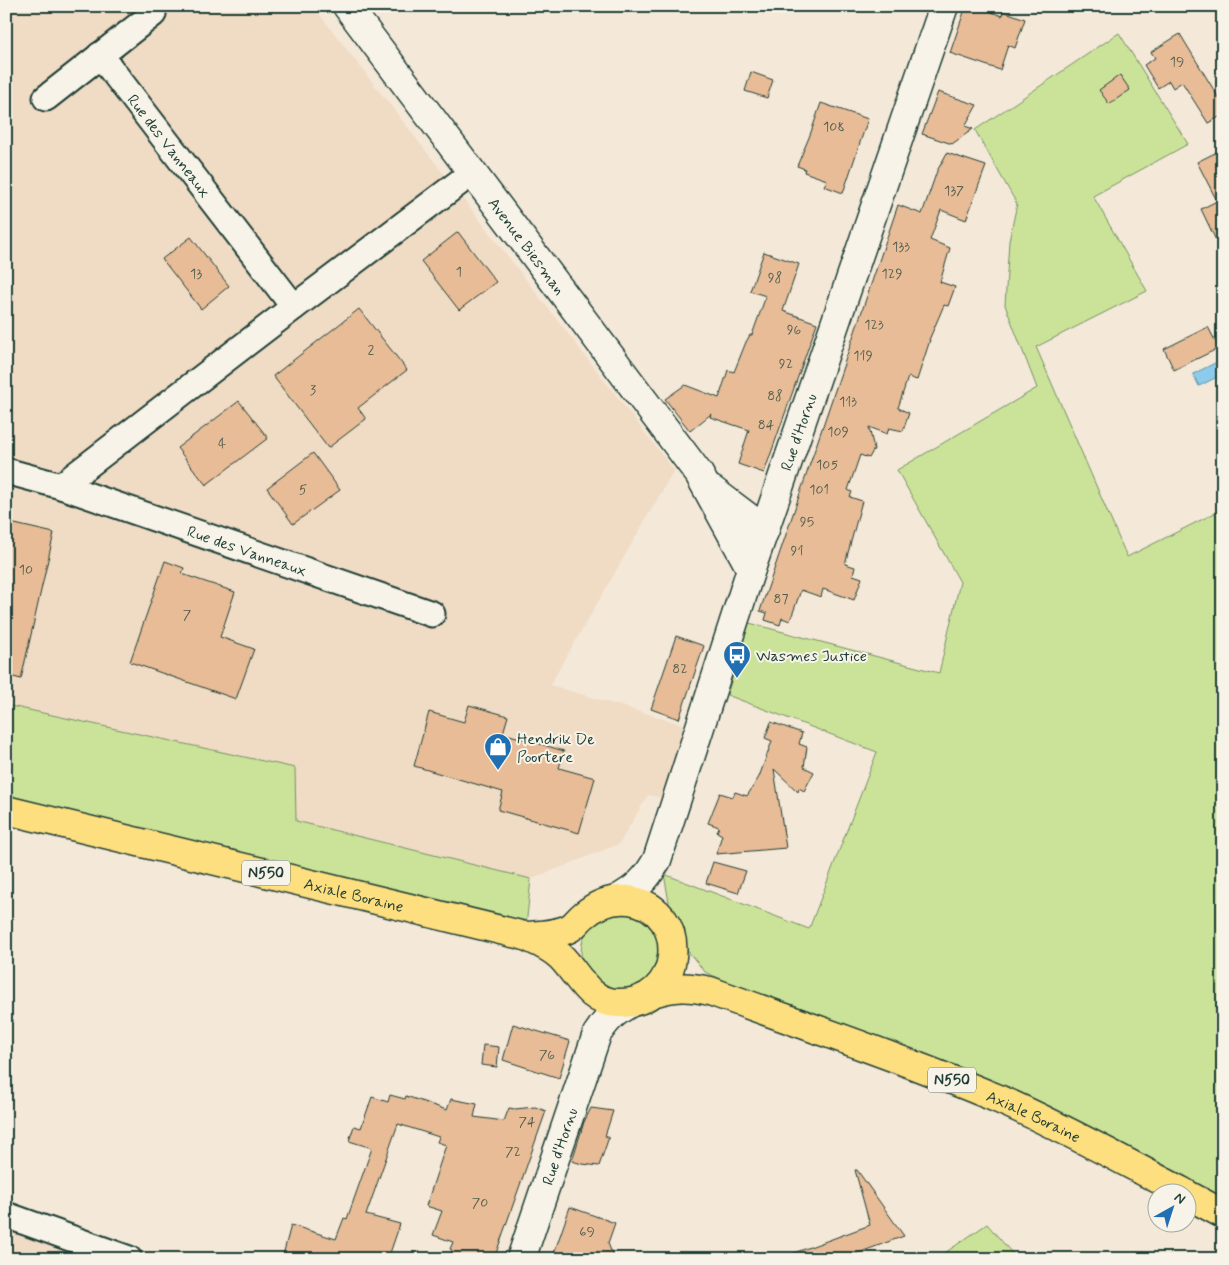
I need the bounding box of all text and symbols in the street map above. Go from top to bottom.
house number: 19 [1170,53,1184,71]
street label: Rue des Vanneaux [122,90,215,202]
house number: 108 [823,118,845,136]
house number: 137 [944,182,964,200]
street label: Avenue Biesman [483,194,570,300]
house number: 133 [892,238,910,256]
house number: 1 [456,263,462,281]
house number: 13 [190,265,202,283]
house number: 129 [881,265,903,283]
house number: 98 [768,269,782,287]
house number: 123 [864,316,884,334]
house number: 96 [787,321,802,339]
house number: 2 [368,341,375,359]
house number: 119 [853,347,873,365]
house number: 92 [779,355,793,373]
house number: 3 [310,381,316,399]
house number: 88 [767,387,783,405]
street label: Rue d'Hornu [776,391,822,474]
house number: 113 [839,393,857,411]
house number: 84 [758,416,775,434]
house number: 109 [827,423,849,441]
house number: 4 [218,435,226,453]
house number: 105 [816,456,838,474]
house number: 5 [299,481,307,499]
house number: 101 [809,481,829,499]
house number: 95 [800,513,814,531]
street label: Rue des Vanneaux [184,521,309,582]
house number: 91 [791,542,803,560]
house number: 10 [19,561,33,579]
house number: 87 [774,590,788,608]
house number: 7 [183,606,192,624]
bus stop icon: Wasmes Justice [722,640,752,679]
place label: Wasmes Justice [756,646,867,667]
house number: 82 [672,660,688,678]
place label: Hendrik De Poortere [517,729,595,768]
shop icon: Hendrik De Poortere [483,732,513,771]
road number: N550 [242,860,290,886]
street label: Axiale Boraine [302,874,406,918]
house number: 76 [539,1046,555,1064]
road number: N550 [928,1068,976,1092]
street label: Axiale Boraine [983,1086,1084,1148]
street label: Rue d'Hornu [538,1105,583,1188]
house number: 74 [519,1113,536,1131]
house number: 72 [505,1143,521,1161]
north arrow [1146,1182,1196,1232]
text: N [1170,1189,1189,1209]
house number: 70 [472,1194,488,1212]
house number: 69 [579,1223,595,1241]

